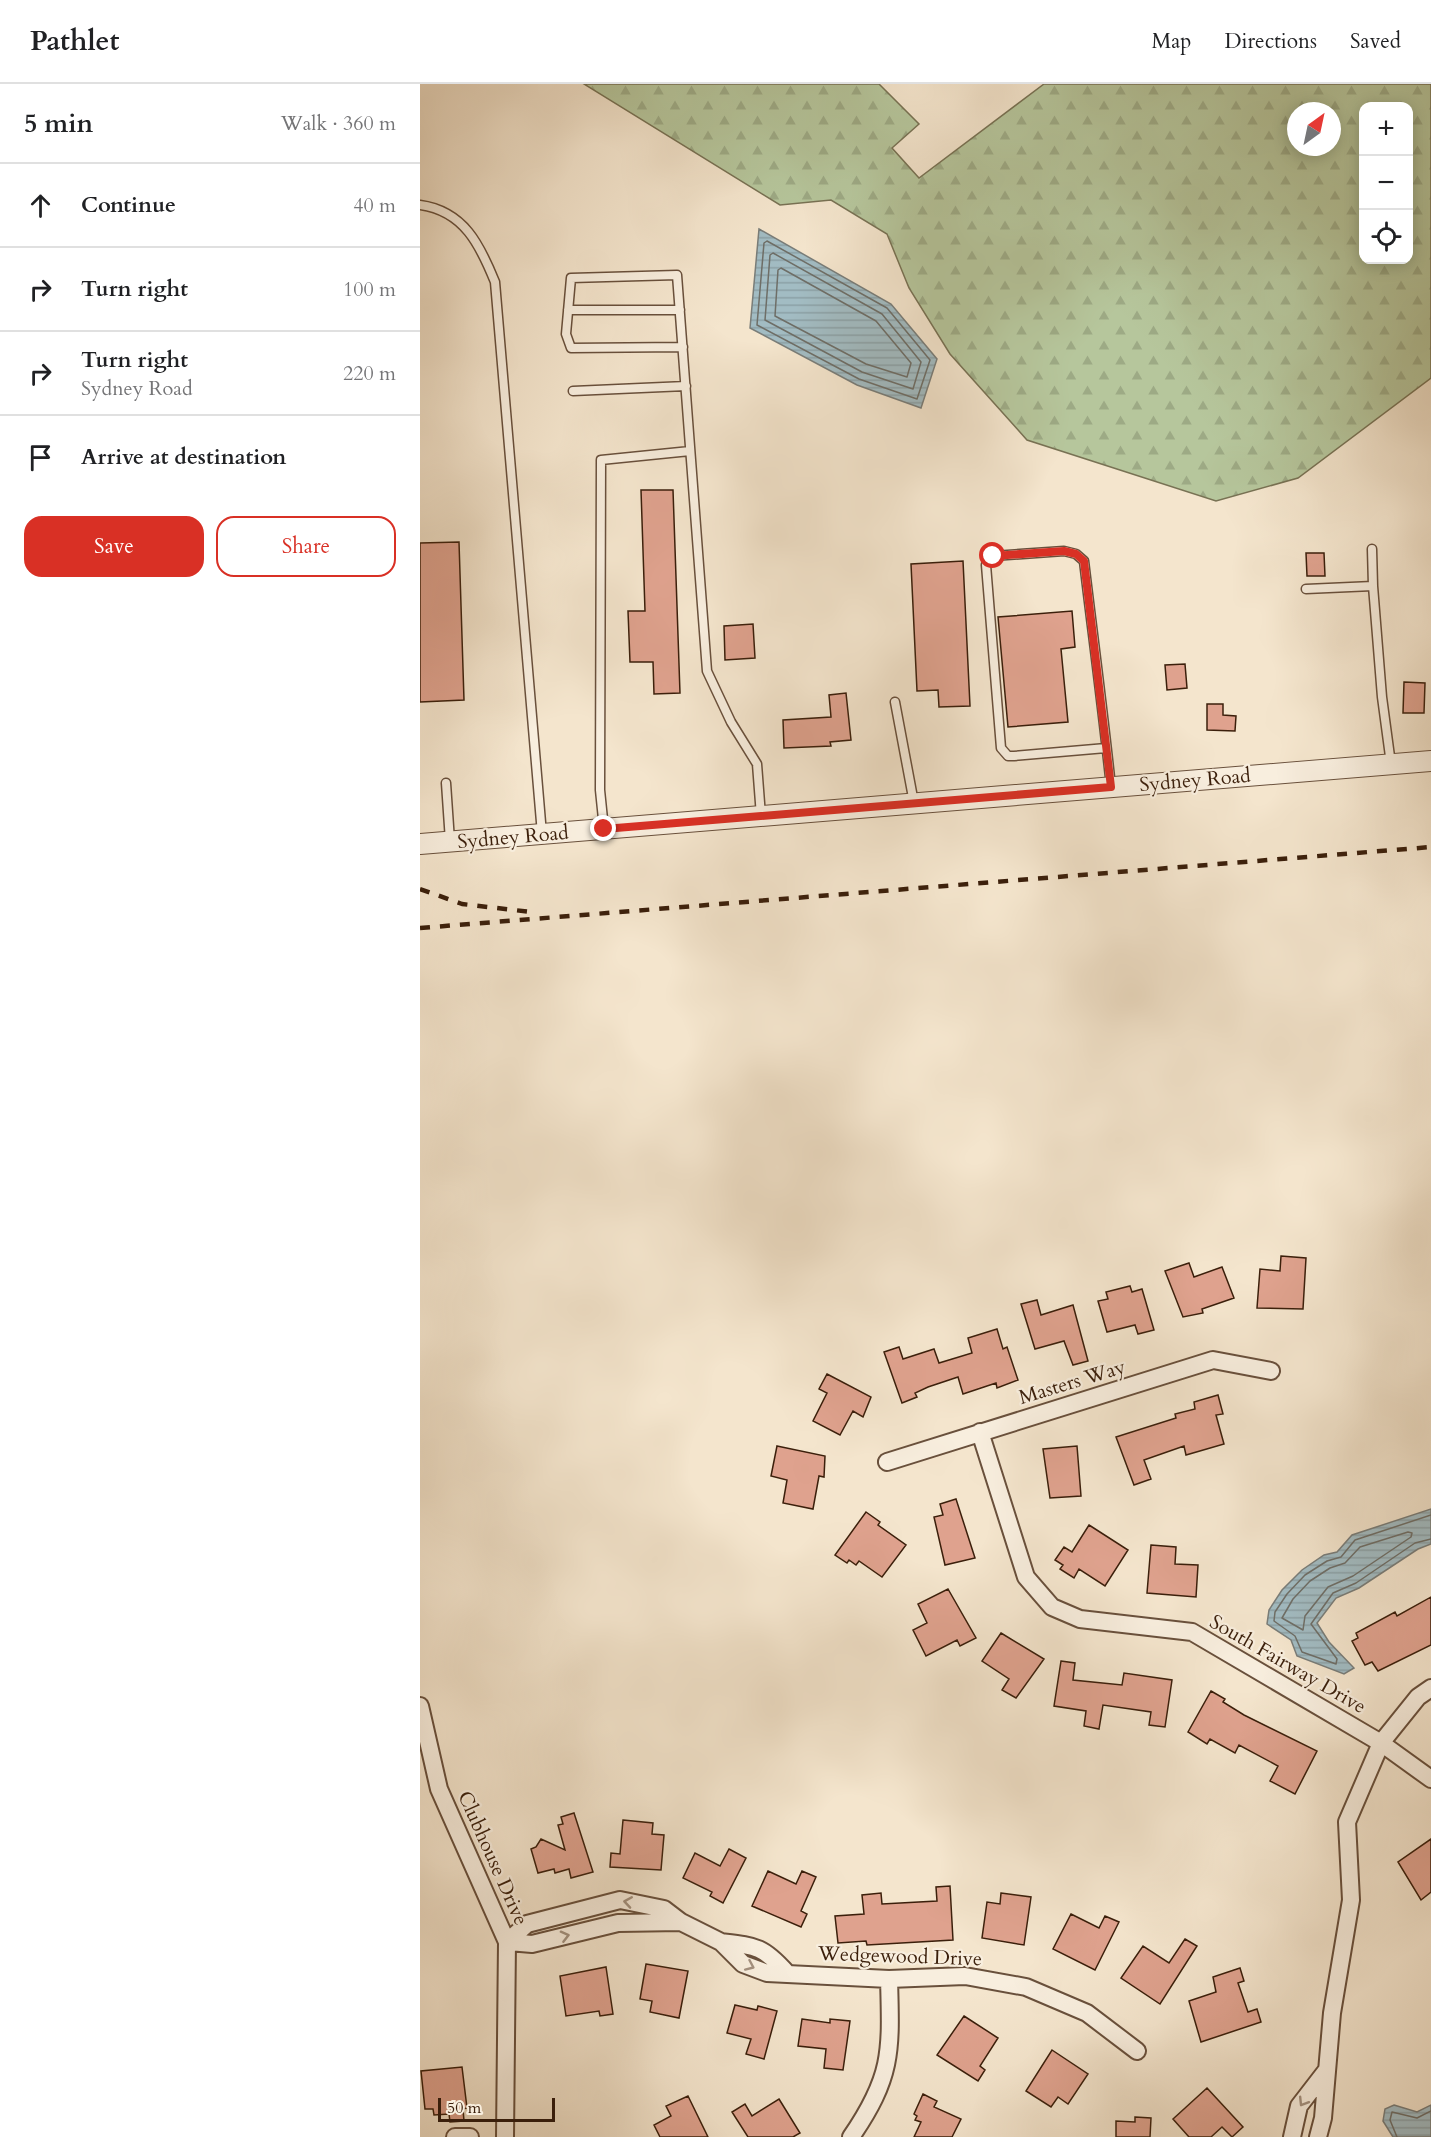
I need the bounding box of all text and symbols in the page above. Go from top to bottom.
text: Pathlet [30,22,119,60]
text: Map [1151,27,1191,56]
text: Directions [1224,27,1317,56]
text: Saved [1350,27,1401,56]
north arrow [1287,102,1341,156]
map controls [1359,102,1413,264]
button: + [1359,102,1413,156]
text: 5 min [24,106,93,141]
text: Walk · 360 m [281,110,396,137]
button: − [1359,156,1413,210]
icon: ahead [24,189,57,222]
text: Continue [81,190,176,220]
text: 40 m [353,192,396,219]
button: locate [1359,210,1413,264]
icon: right [24,273,57,306]
text: Turn right [81,274,188,304]
text: 100 m [343,276,396,303]
text: Turn right [81,345,188,375]
icon: right [24,357,57,390]
text: 220 m [343,360,396,387]
text: Sydney Road [81,375,193,402]
icon: arrive [24,441,57,474]
text: Arrive at destination [81,442,286,472]
button: Save [24,516,204,577]
button: Share [216,516,396,577]
route start [979,542,1005,568]
street label: Sydney Road [1138,762,1252,798]
route end [590,815,616,841]
street label: Sydney Road [456,819,570,855]
street label: Masters Way [1015,1353,1129,1411]
street label: South Fairway Drive [1205,1608,1371,1720]
street label: Clubhouse Drive [451,1787,535,1929]
one-way arrow [623,1896,633,1909]
one-way arrow [560,1931,570,1944]
street label: Wedgewood Drive [817,1940,982,1972]
one-way arrow [744,1958,755,1970]
scale bar [438,2095,555,2122]
one-way arrow [1300,2095,1311,2106]
text: 50 m [447,2097,481,2119]

